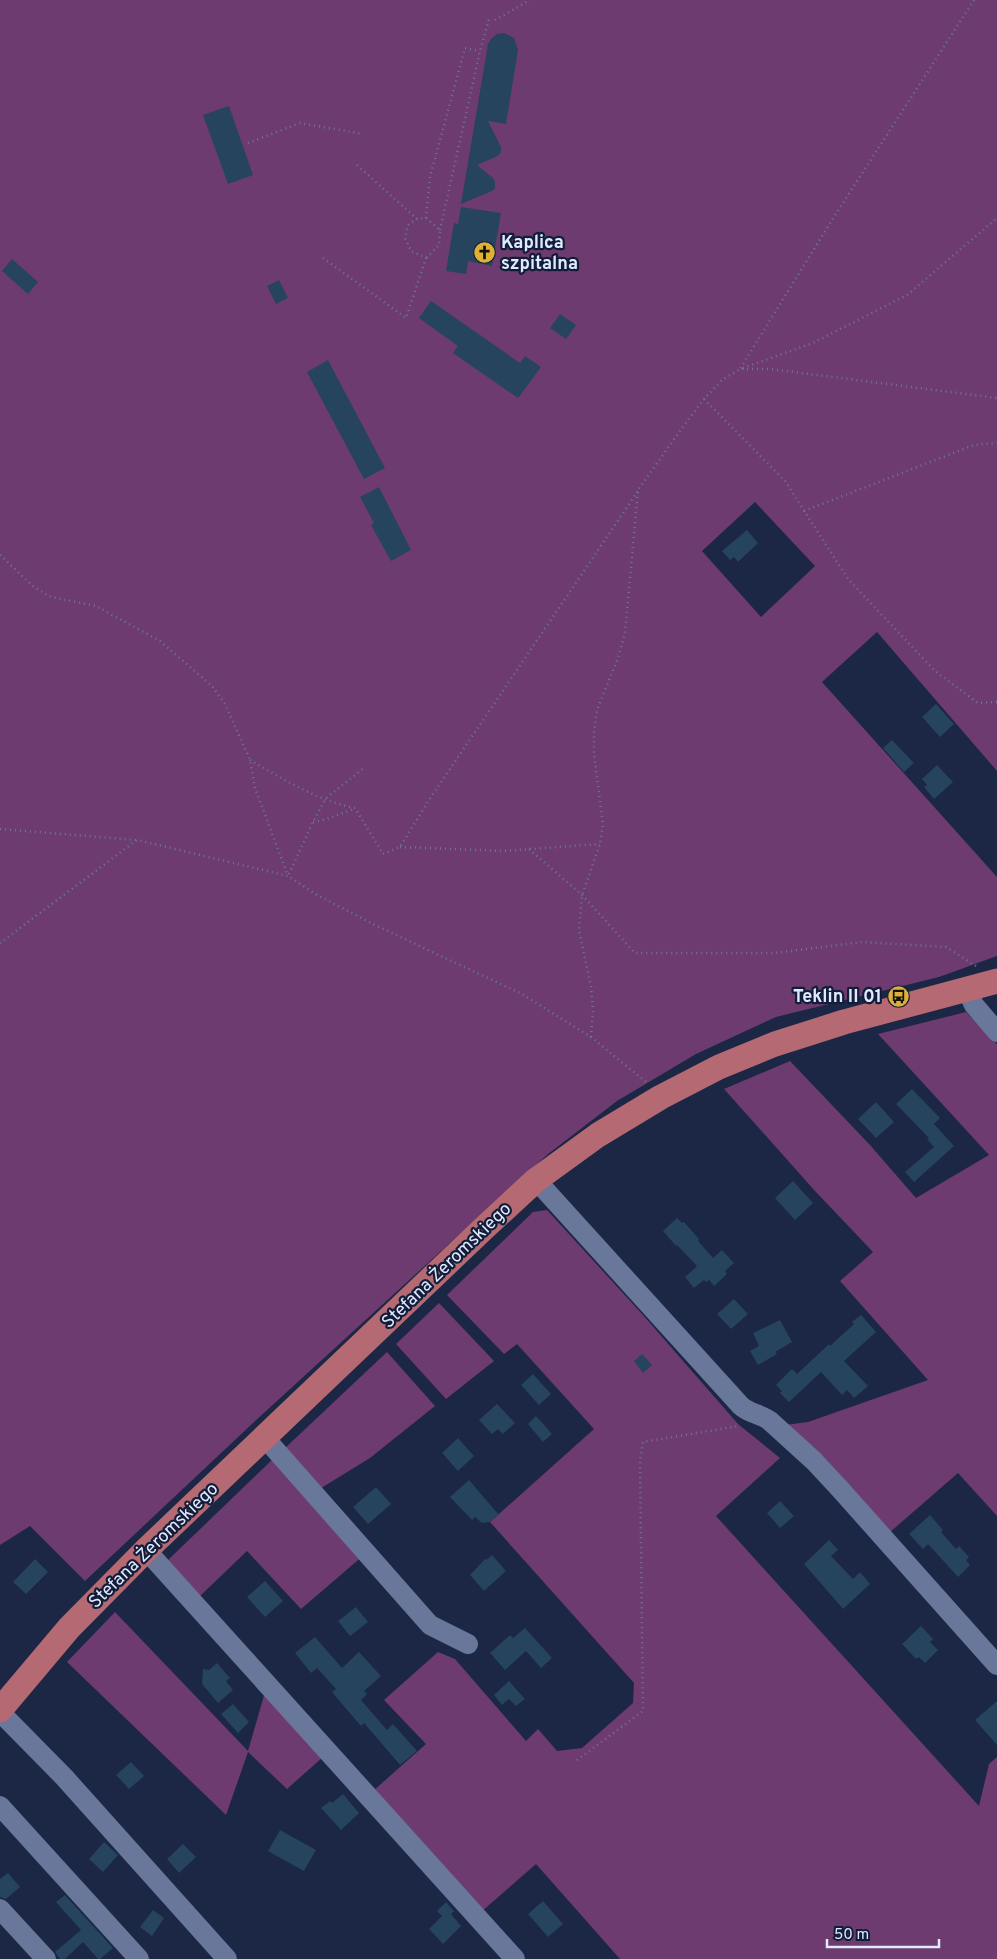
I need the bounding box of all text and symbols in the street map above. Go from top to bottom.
place label: Kaplica szpitalna [501,232,578,276]
church icon: Kaplica szpitalna [473,240,497,264]
bus stop icon: Teklin II 01 [886,984,910,1008]
place label: Teklin II 01 [793,986,882,1009]
street label: Stefana Żeromskiego [376,1197,517,1334]
street label: Stefana Żeromskiego [83,1477,224,1614]
scale bar [827,1916,940,1948]
text: 50 m [834,1926,869,1945]

